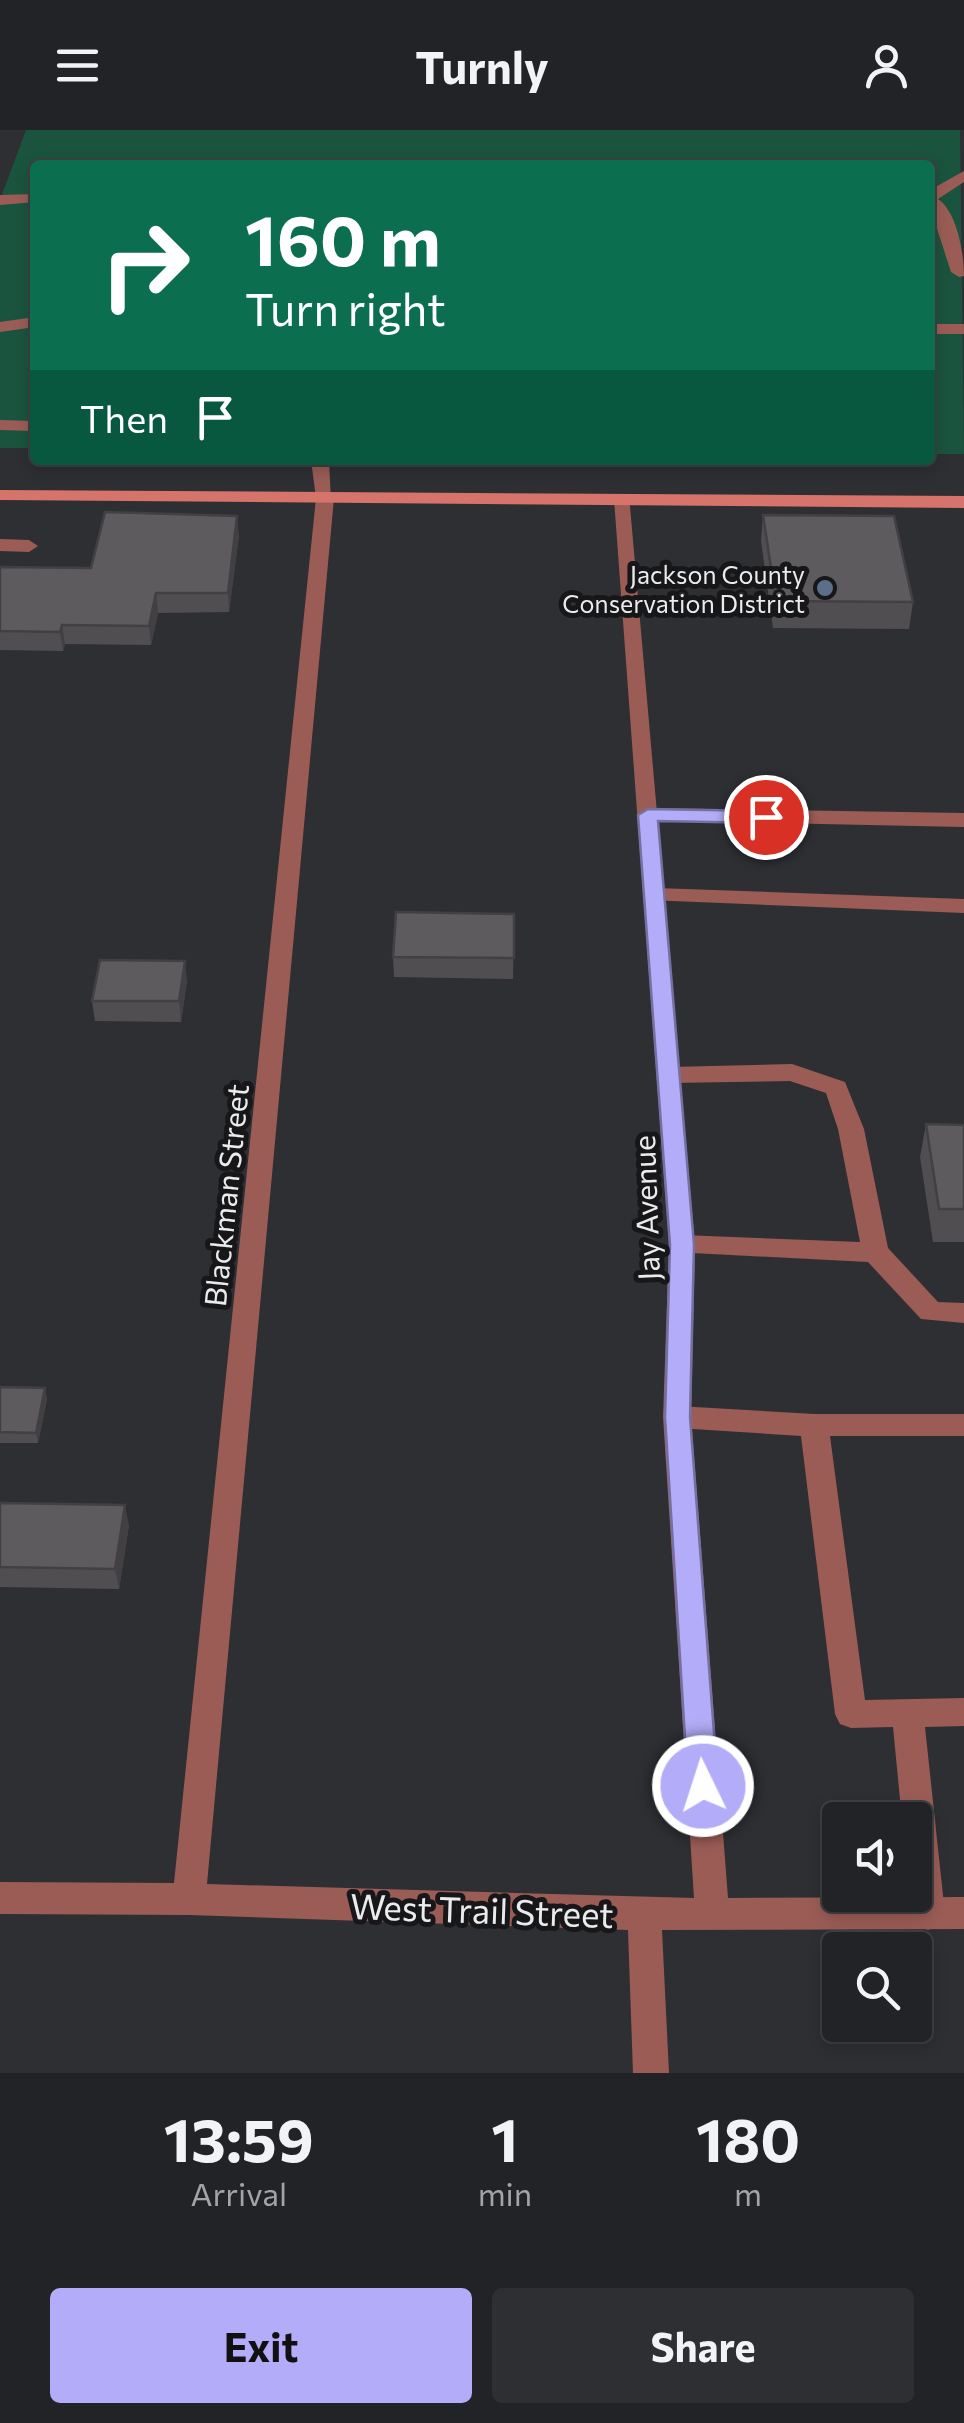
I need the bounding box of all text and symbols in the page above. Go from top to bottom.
icon: menu [50,38,105,93]
text: Turnly [415,38,549,93]
icon: person [859,38,914,93]
text: 160 m [245,195,441,280]
icon: right [80,200,210,330]
text: Turn right [245,280,446,335]
icon: arrive [188,390,243,445]
text: Then [80,394,168,441]
place label: Jackson County Conservation District [562,559,805,618]
marker: Jackson County Conservation District [814,577,836,599]
pin [724,775,809,860]
icon: arrive [739,790,794,845]
street label: Blackman Street [195,1082,255,1308]
street label: Jay Avenue [624,1135,666,1281]
position arrow [651,1734,755,1838]
map controls [822,1802,932,2042]
button: sound [822,1802,932,1912]
street label: West Trail Street [350,1883,614,1935]
button: search [822,1932,932,2042]
text: 13:59 [164,2101,314,2174]
text: 1 [491,2101,518,2174]
text: 180 [696,2101,800,2174]
text: Arrival [190,2173,287,2213]
text: min [478,2173,532,2213]
text: m [734,2173,762,2213]
button: Exit [50,2288,472,2403]
button: Share [492,2288,914,2403]

